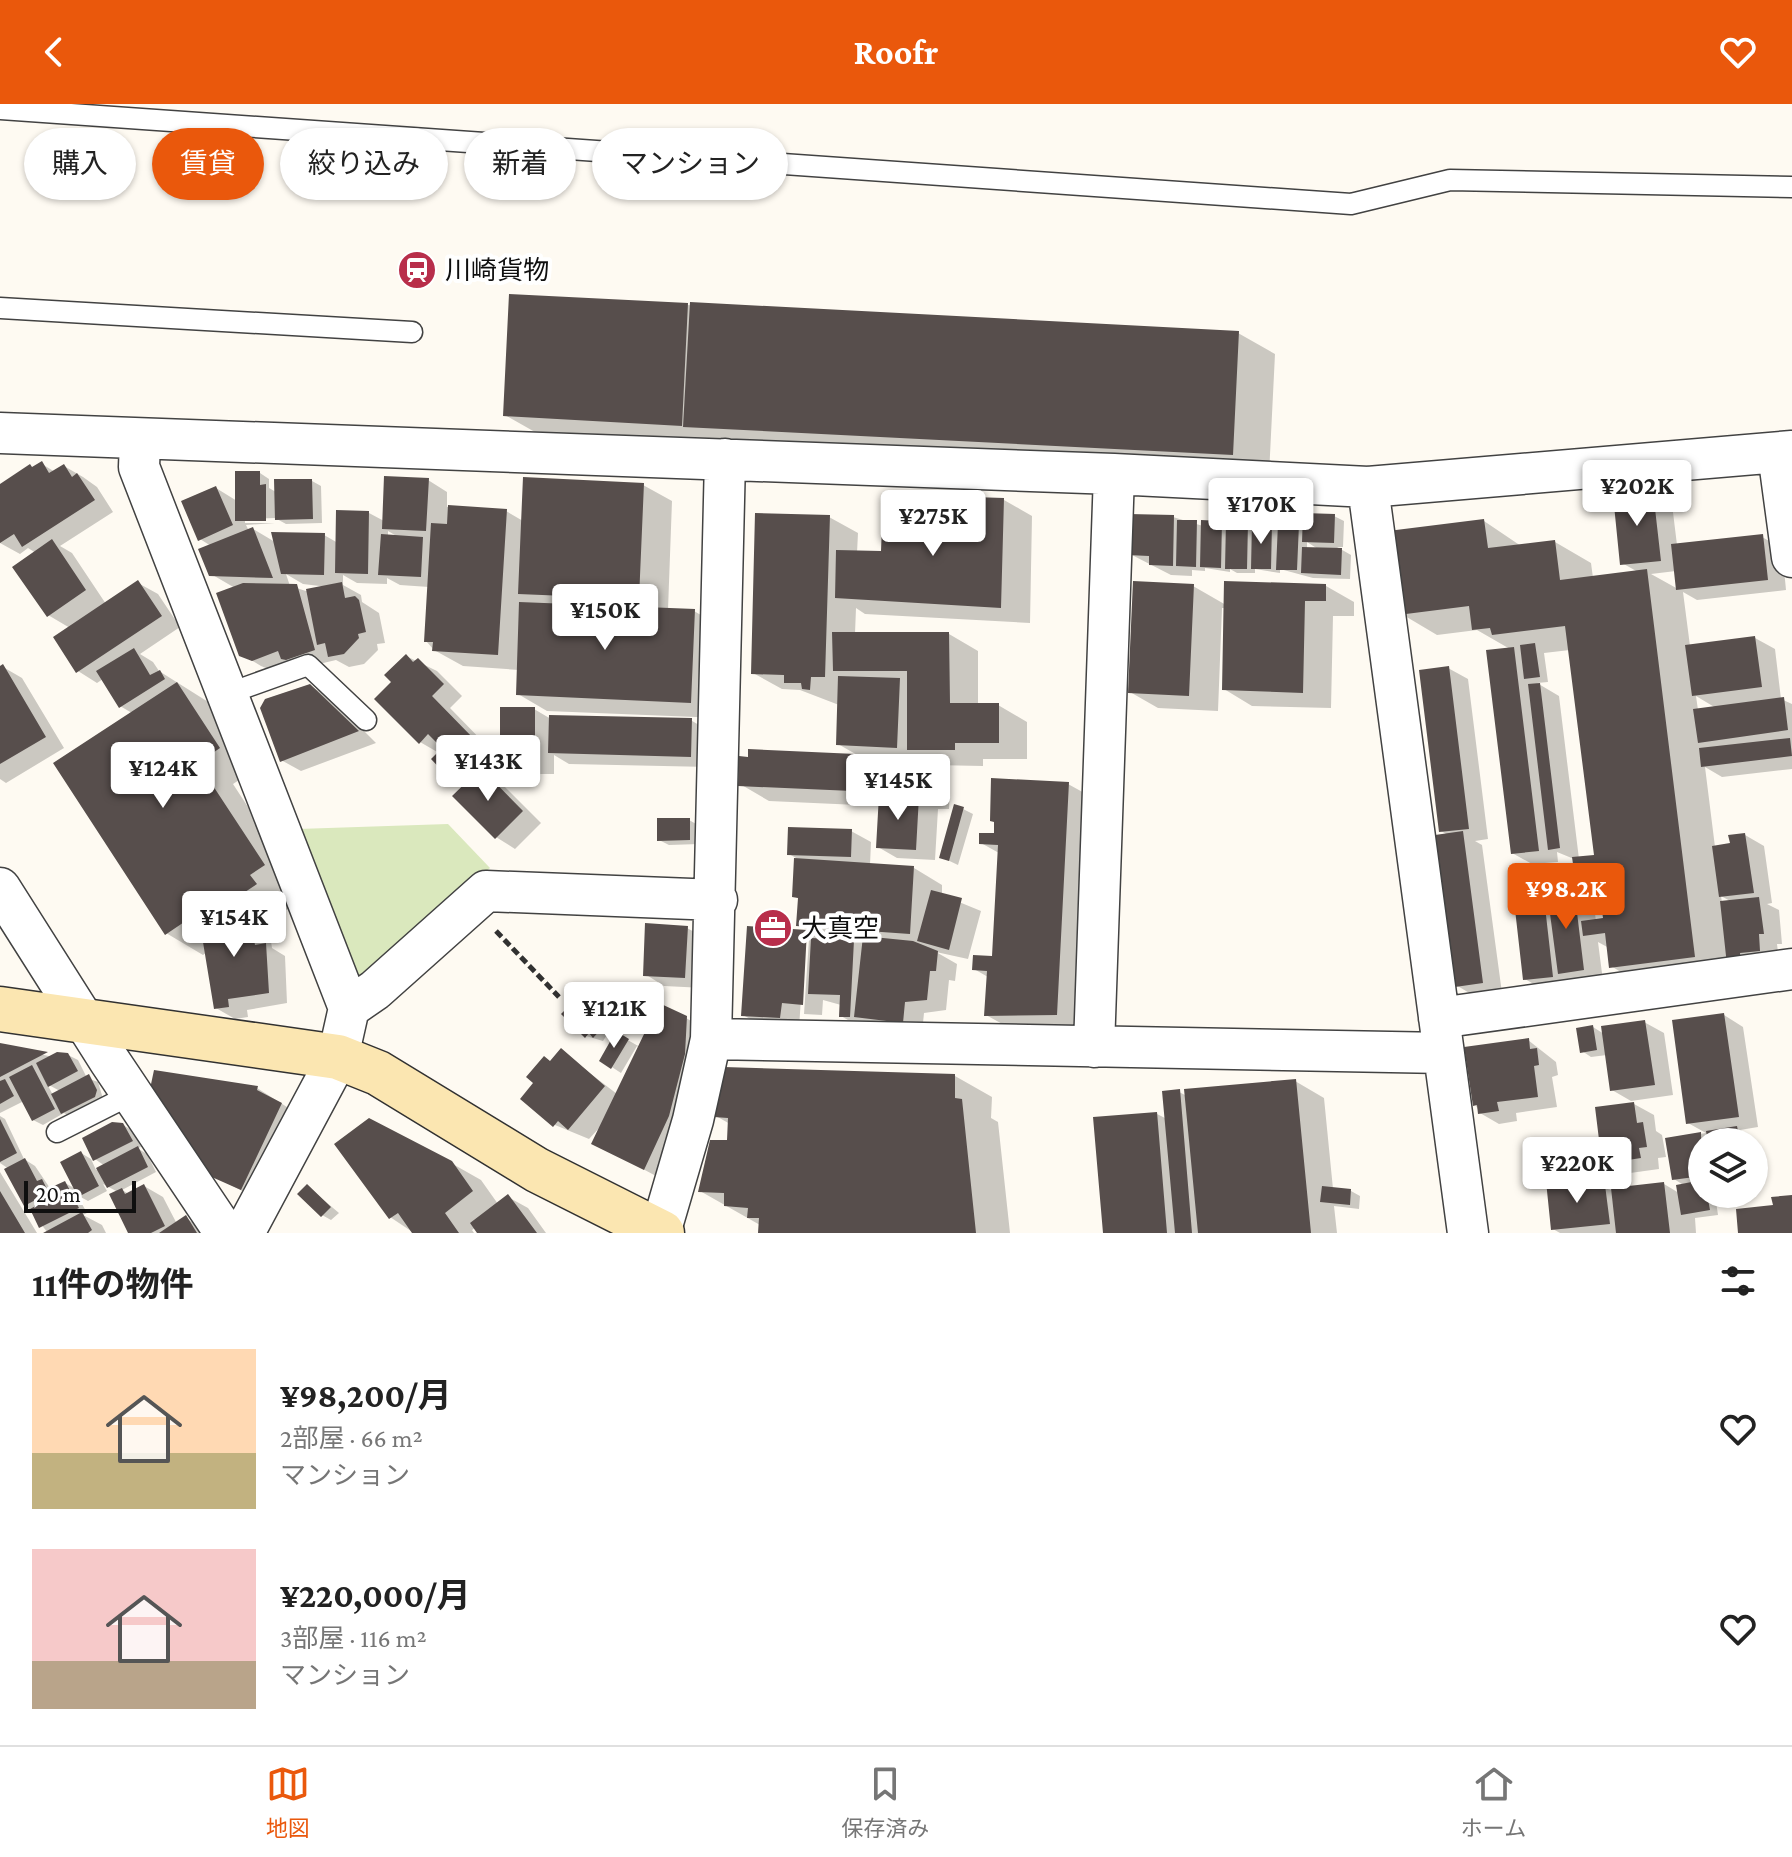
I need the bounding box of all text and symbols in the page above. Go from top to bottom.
icon: back [32,30,76,74]
icon: heart [1716,30,1760,74]
text: Roofr [854,32,938,72]
chip: 購入 [24,128,136,200]
chip: 賃貸 [152,128,264,200]
chip: 絞り込み [280,128,448,200]
chip: 新着 [464,128,576,200]
chip: マンション [592,128,788,200]
station icon: 川崎貨物 [396,249,438,291]
place label: 川崎貨物 [445,256,549,285]
pin: ¥202K [1581,460,1693,528]
text: ¥202K [1600,471,1674,500]
pin: ¥170K [1205,478,1317,546]
text: ¥170K [1226,489,1296,518]
pin: ¥275K [877,490,989,558]
text: ¥275K [899,501,967,530]
pin: ¥150K [549,584,661,652]
text: ¥150K [570,595,640,624]
pin: ¥143K [432,735,544,803]
pin: ¥124K [107,742,219,810]
text: ¥143K [454,746,522,775]
text: ¥124K [129,753,197,782]
pin: ¥145K [842,754,954,822]
text: ¥145K [864,765,932,794]
pin: ¥98.2K [1501,863,1631,931]
text: ¥98.2K [1526,874,1606,903]
pin: ¥154K [178,891,290,959]
text: ¥154K [200,902,268,931]
office icon: 大真空 [752,907,794,949]
place label: 大真空 [801,914,879,943]
pin: ¥121K [558,982,670,1050]
text: ¥121K [582,993,646,1022]
map controls [1688,1128,1768,1208]
button: layers [1688,1128,1768,1208]
pin: ¥220K [1521,1137,1633,1205]
text: ¥220K [1540,1148,1614,1177]
scale bar [24,1177,136,1213]
text: 20 m [36,1182,81,1207]
icon: filters [1716,1259,1760,1303]
text: 11件の物件 [32,1266,193,1303]
text: ¥98,200/月 [280,1377,452,1414]
icon: home [96,1381,192,1477]
icon: heart [1716,1407,1760,1451]
text: 2部屋 · 66 m² [280,1424,423,1453]
text: マンション [280,1461,410,1490]
text: ¥220,000/月 [280,1577,471,1614]
icon: home [96,1581,192,1677]
icon: heart [1716,1607,1760,1651]
text: 3部屋 · 116 m² [280,1624,427,1653]
text: マンション [280,1661,410,1690]
tab: 地図 [266,1762,310,1842]
tab: 保存済み [841,1762,929,1842]
tab: ホーム [1461,1762,1526,1842]

